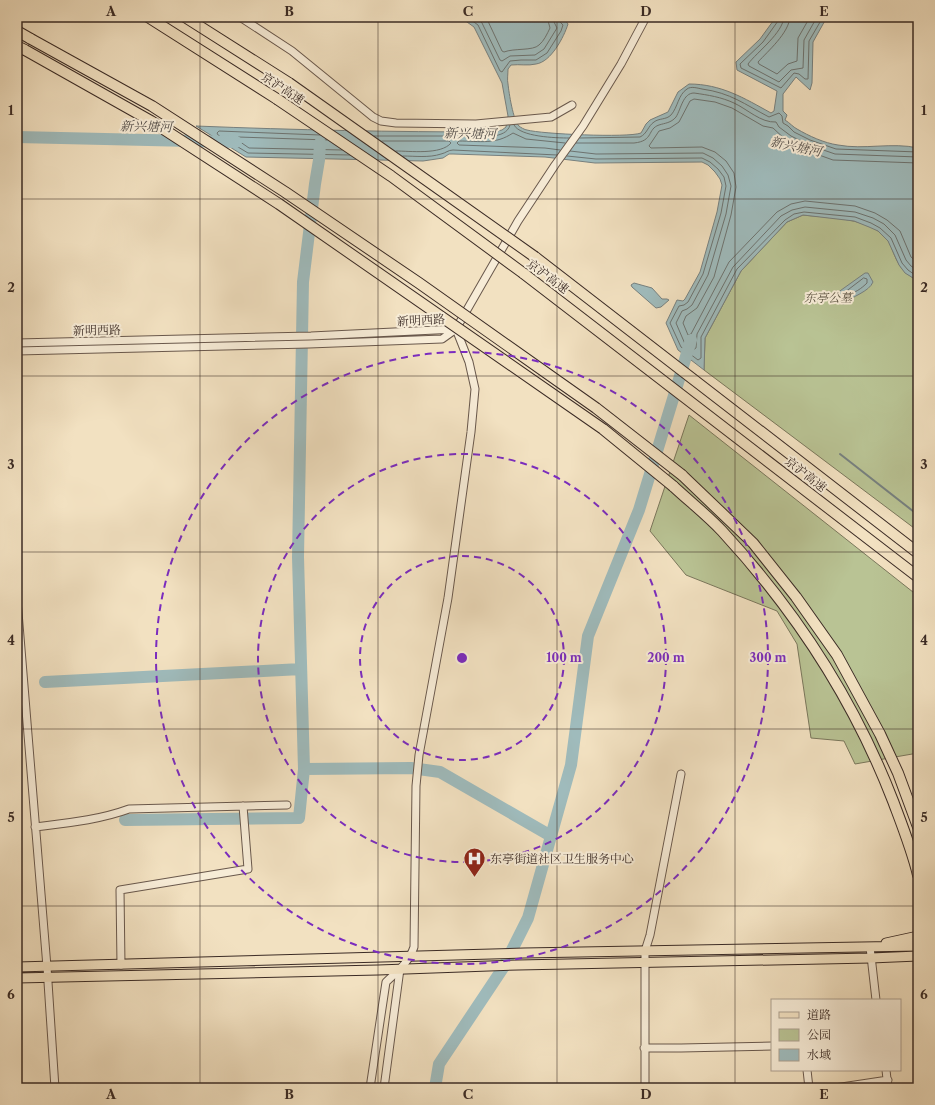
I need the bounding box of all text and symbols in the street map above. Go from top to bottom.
text: A [105,3,117,19]
text: B [284,3,294,19]
text: C [463,3,473,19]
text: D [640,3,652,19]
text: E [819,3,829,19]
street label: 京沪高速 [259,69,307,107]
text: 1 [8,102,14,118]
text: 1 [921,102,927,118]
water label: 新兴塘河 [120,118,174,134]
water label: 新兴塘河 [444,125,498,141]
water label: 新兴塘河 [769,133,825,160]
street label: 京沪高速 [524,256,572,296]
text: 2 [7,279,15,295]
text: 2 [920,279,928,295]
park label: 东亭公墓 [804,290,854,305]
street label: 新明西路 [397,311,445,329]
street label: 新明西路 [73,322,121,338]
street label: 京沪高速 [782,453,830,495]
text: 3 [7,456,15,472]
text: 3 [920,456,928,472]
text: 4 [7,632,15,648]
text: 4 [920,632,928,648]
text: 100 m [546,650,582,665]
text: 200 m [647,650,685,665]
text: 300 m [749,650,787,665]
centre of rings [455,651,469,665]
text: 5 [7,809,15,825]
text: 5 [920,809,928,825]
hospital icon: 东亭街道社区卫生服务中心 [461,845,487,878]
place label: 东亭街道社区卫生服务中心 [490,851,634,866]
text: 6 [7,986,15,1002]
text: 6 [920,986,928,1002]
legend [771,999,901,1071]
text: 道路 [807,1007,831,1022]
text: 公园 [807,1027,831,1042]
text: 水域 [807,1047,831,1062]
text: A [105,1086,117,1102]
text: B [284,1086,294,1102]
text: C [463,1086,473,1102]
text: D [640,1086,652,1102]
text: E [819,1086,829,1102]

